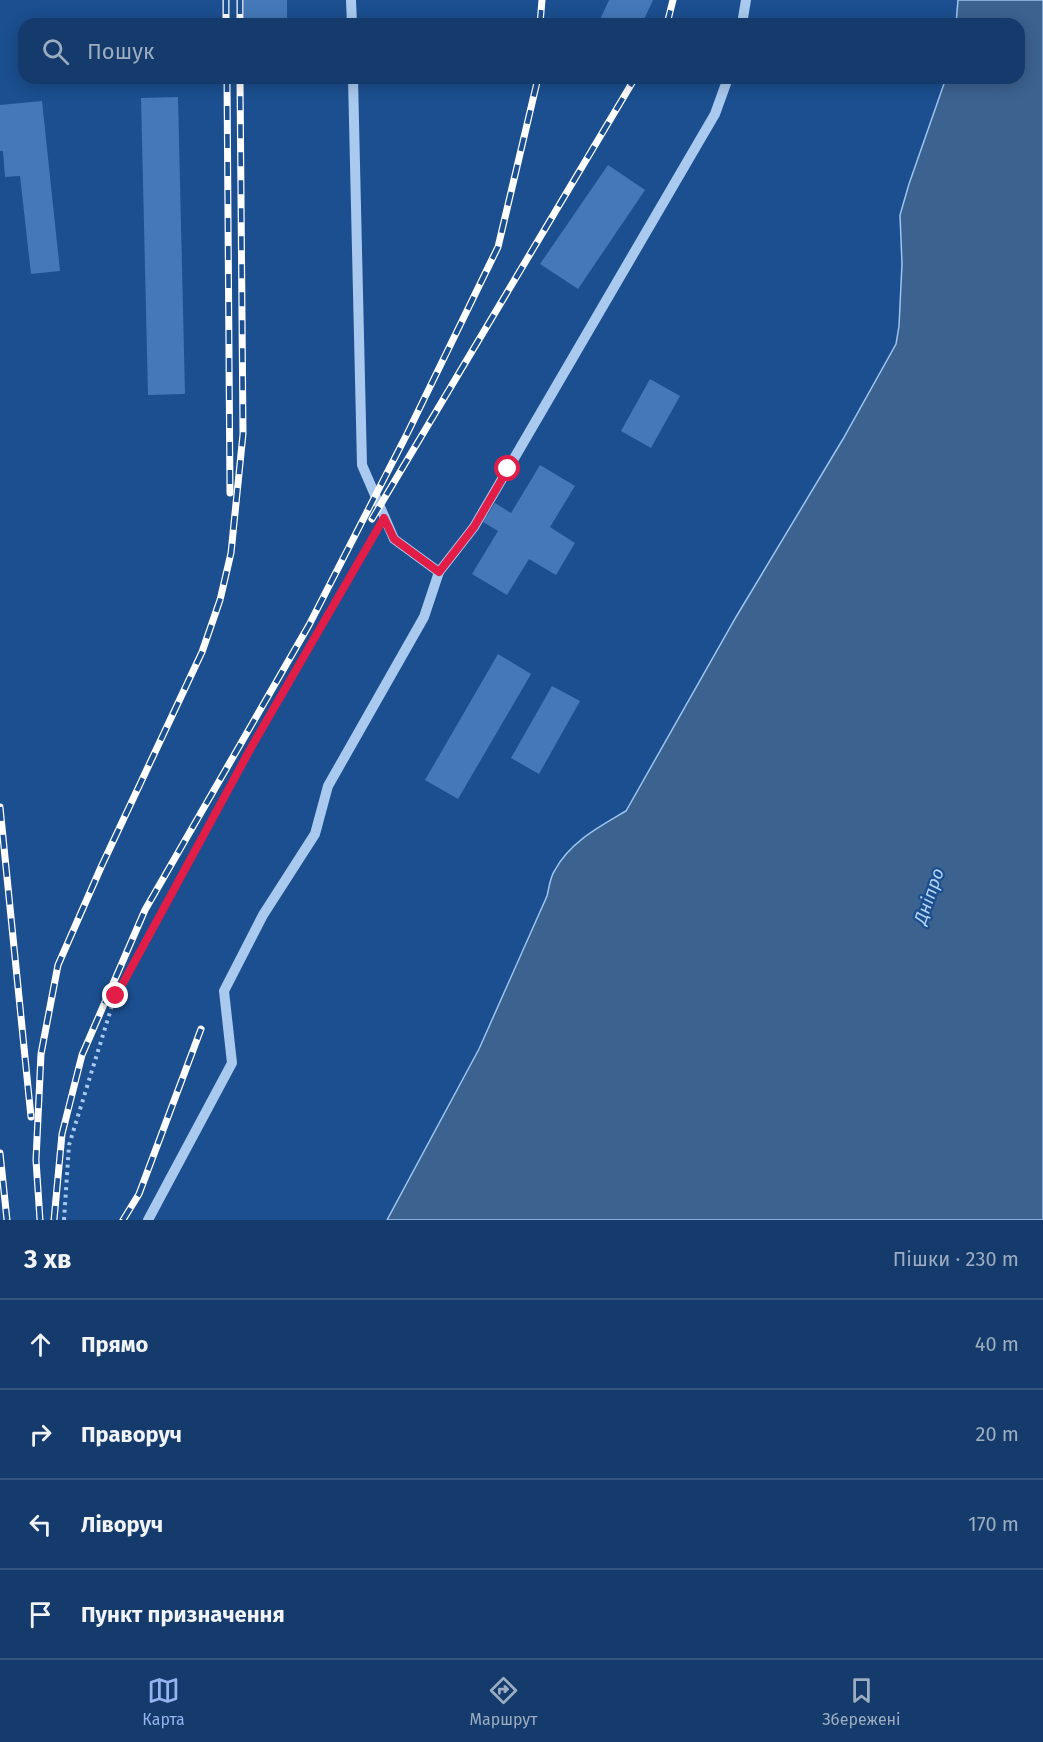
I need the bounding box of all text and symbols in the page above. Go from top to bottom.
search box [18,18,1025,84]
icon: search [39,35,72,68]
text: Пошук [87,38,154,65]
route start [494,455,520,481]
water label: Дніпро [909,865,949,929]
route end [102,982,128,1008]
text: 3 хв [24,1244,71,1275]
text: Пішки · 230 m [893,1247,1019,1271]
icon: ahead [24,1328,57,1361]
text: Прямо [81,1331,148,1358]
text: 40 m [975,1332,1019,1356]
icon: right [24,1418,57,1451]
text: Праворуч [81,1421,182,1448]
text: 20 m [976,1422,1019,1446]
icon: left [24,1508,57,1541]
text: Ліворуч [81,1511,163,1538]
text: 170 m [968,1512,1019,1536]
icon: arrive [24,1598,57,1631]
text: Пункт призначення [81,1601,285,1628]
tab: Карта [142,1674,185,1729]
tab: Маршрут [469,1674,537,1729]
tab: Збережені [822,1674,901,1729]

